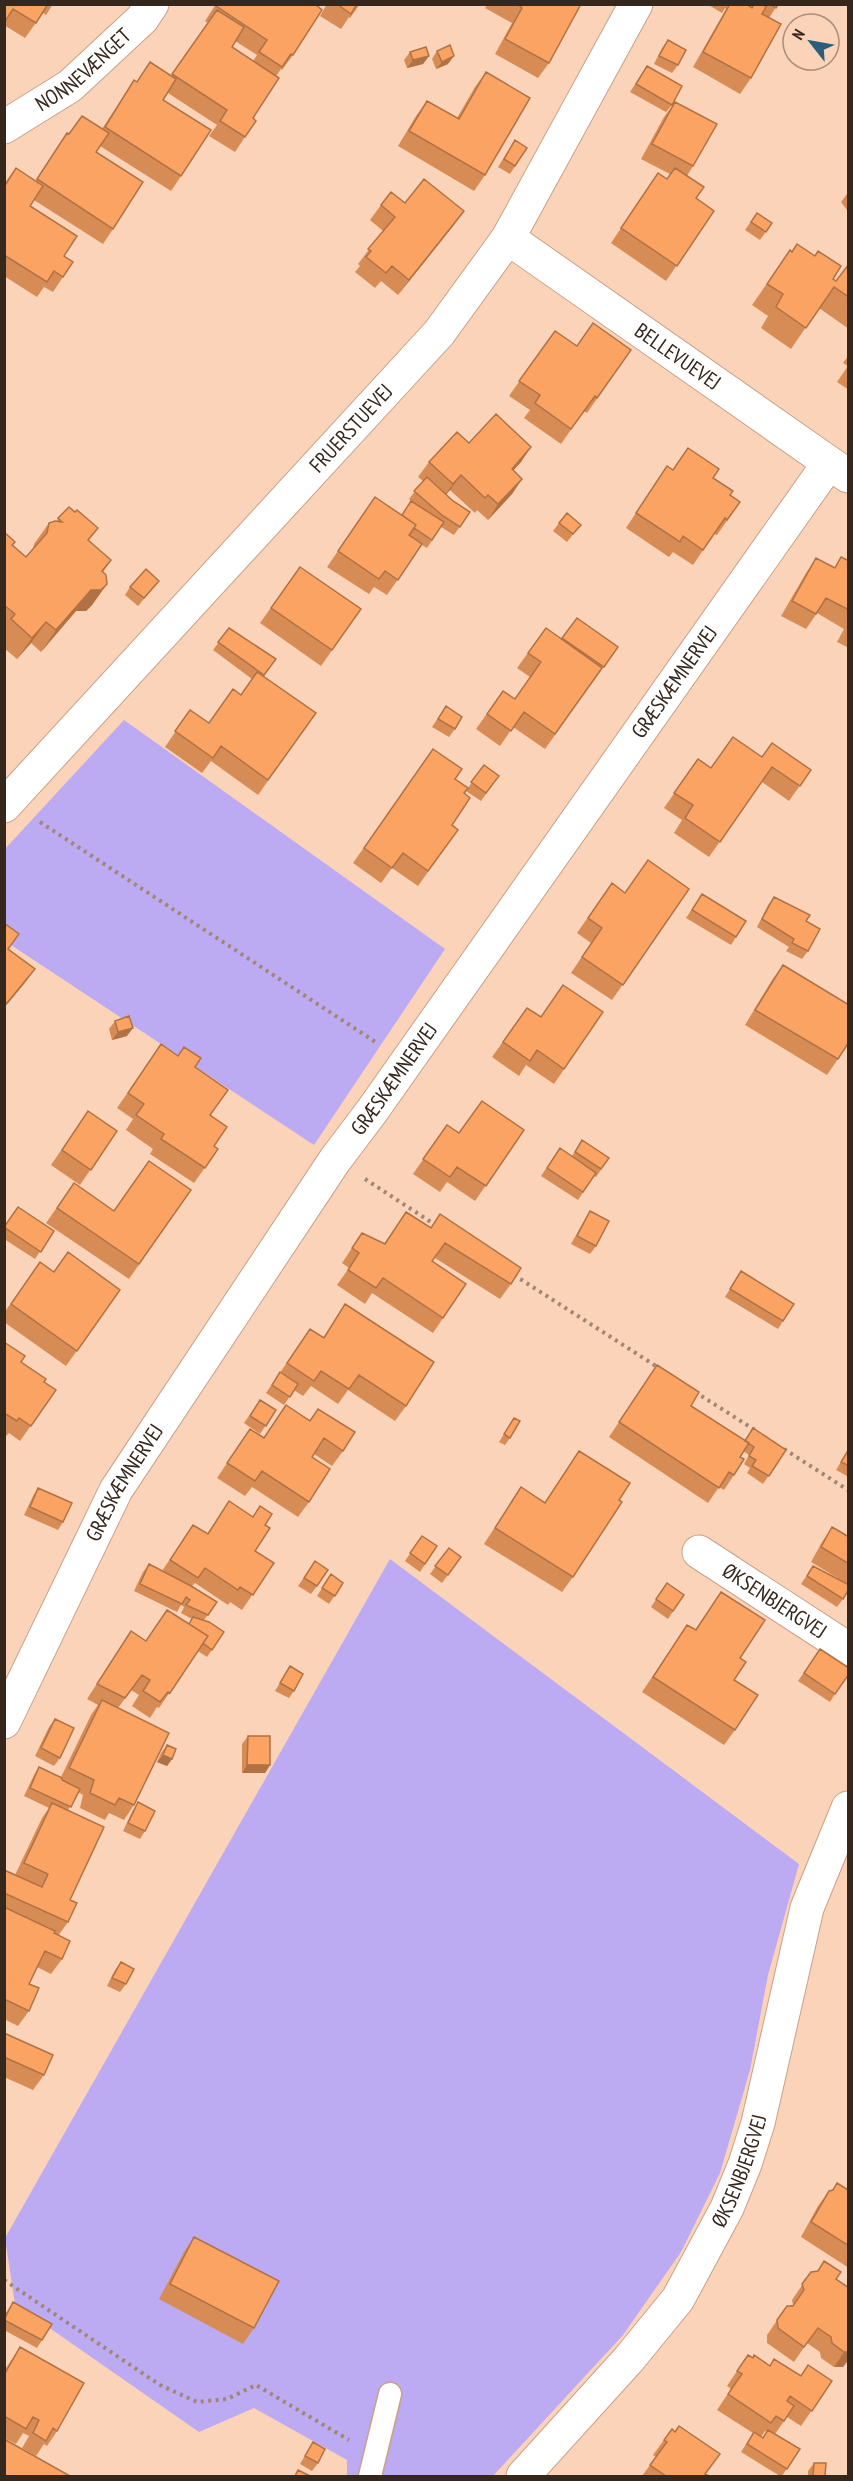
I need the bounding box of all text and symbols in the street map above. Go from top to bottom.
north arrow [781,12,841,72]
street label: NONNEVÆNGET [30,22,137,117]
text: N [787,25,809,43]
street label: BELLEVUEVEJ [630,317,726,396]
street label: FRUERSTUEVEJ [303,378,398,478]
street label: GRÆSKÆMNERVEJ [625,620,723,743]
street label: GRÆSKÆMNERVEJ [345,1017,443,1140]
street label: GRÆSKÆMNERVEJ [79,1419,169,1546]
street label: ØKSENBJERGVEJ [718,1557,832,1644]
street label: ØKSENBJERGVEJ [705,2112,772,2232]

